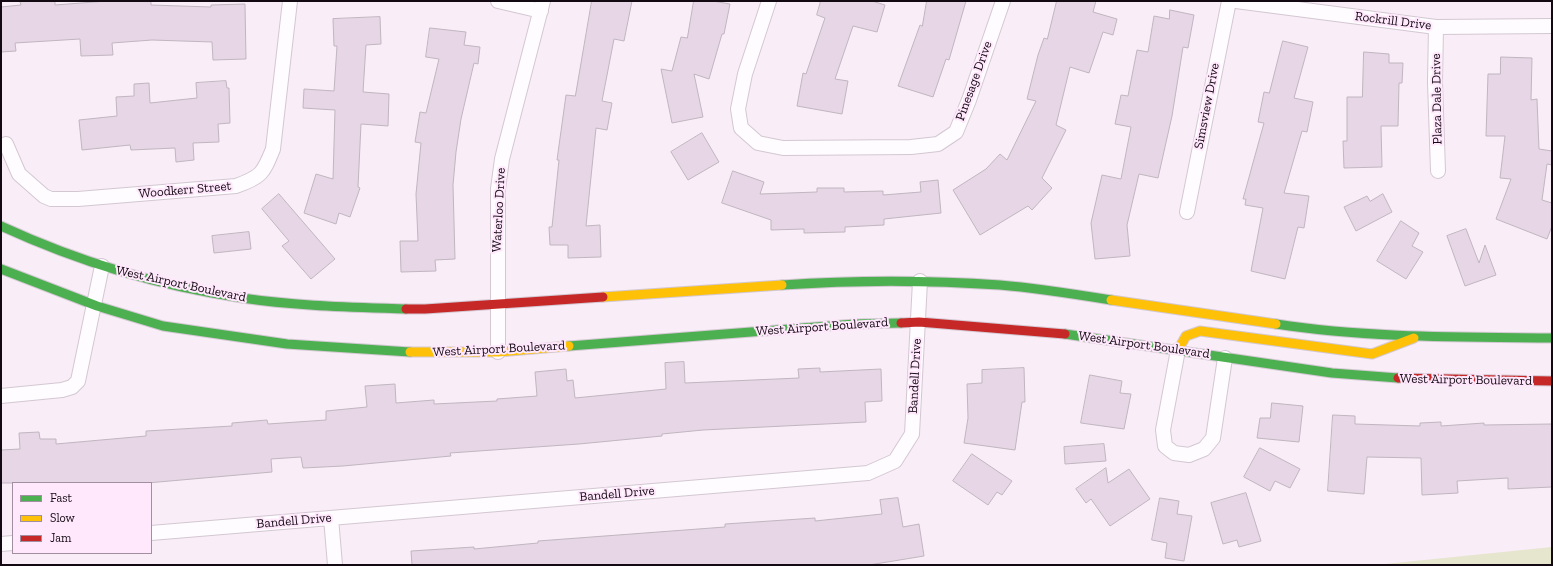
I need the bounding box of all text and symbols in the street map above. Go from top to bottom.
street label: Rockrill Drive [1354,9,1432,33]
street label: Pinesage Drive [952,39,996,123]
street label: Plaza Dale Drive [1428,53,1446,145]
street label: Simsview Drive [1191,62,1223,150]
street label: Waterloo Drive [489,167,509,253]
street label: Woodkerr Street [138,178,232,202]
street label: West Airport Boulevard [115,263,247,305]
street label: West Airport Boulevard [755,315,889,339]
street label: West Airport Boulevard [1077,328,1211,362]
street label: West Airport Boulevard [433,338,565,360]
street label: Bandell Drive [905,338,925,414]
street label: West Airport Boulevard [1400,371,1532,389]
legend [12,482,152,554]
street label: Bandell Drive [579,483,655,505]
text: Fast [50,491,72,505]
street label: Bandell Drive [256,510,332,532]
text: Slow [50,511,75,525]
text: Jam [50,531,71,545]

